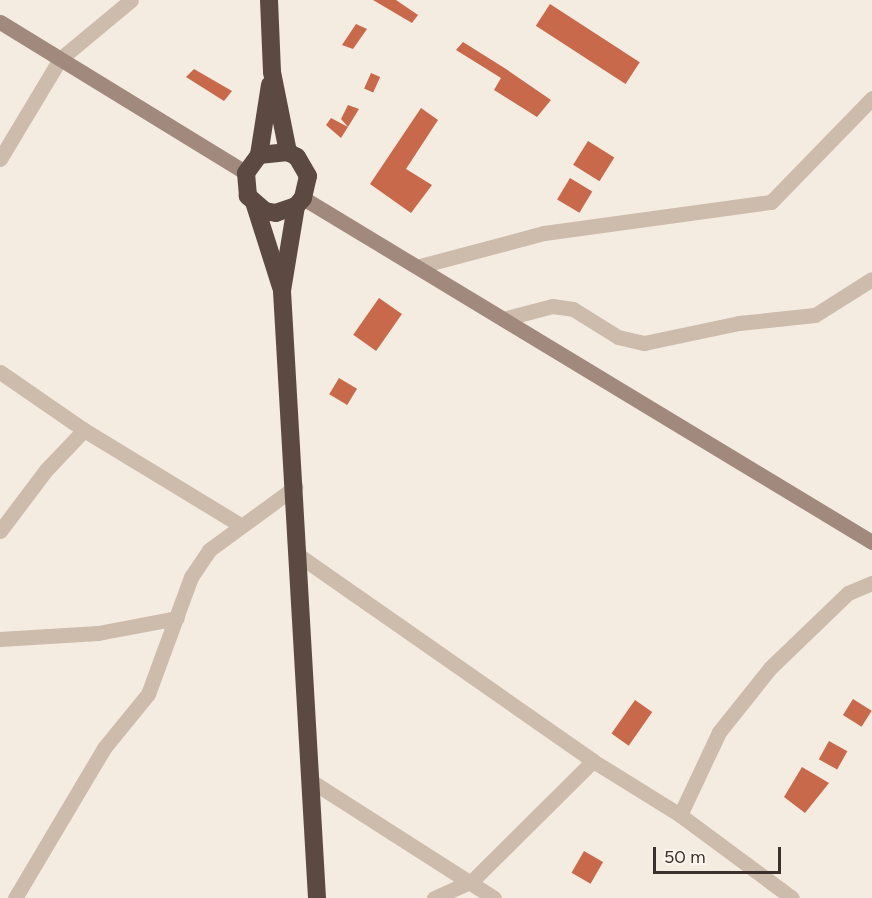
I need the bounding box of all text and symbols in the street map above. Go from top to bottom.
scale bar [656,835,784,873]
text: 50 m [664,846,706,868]

